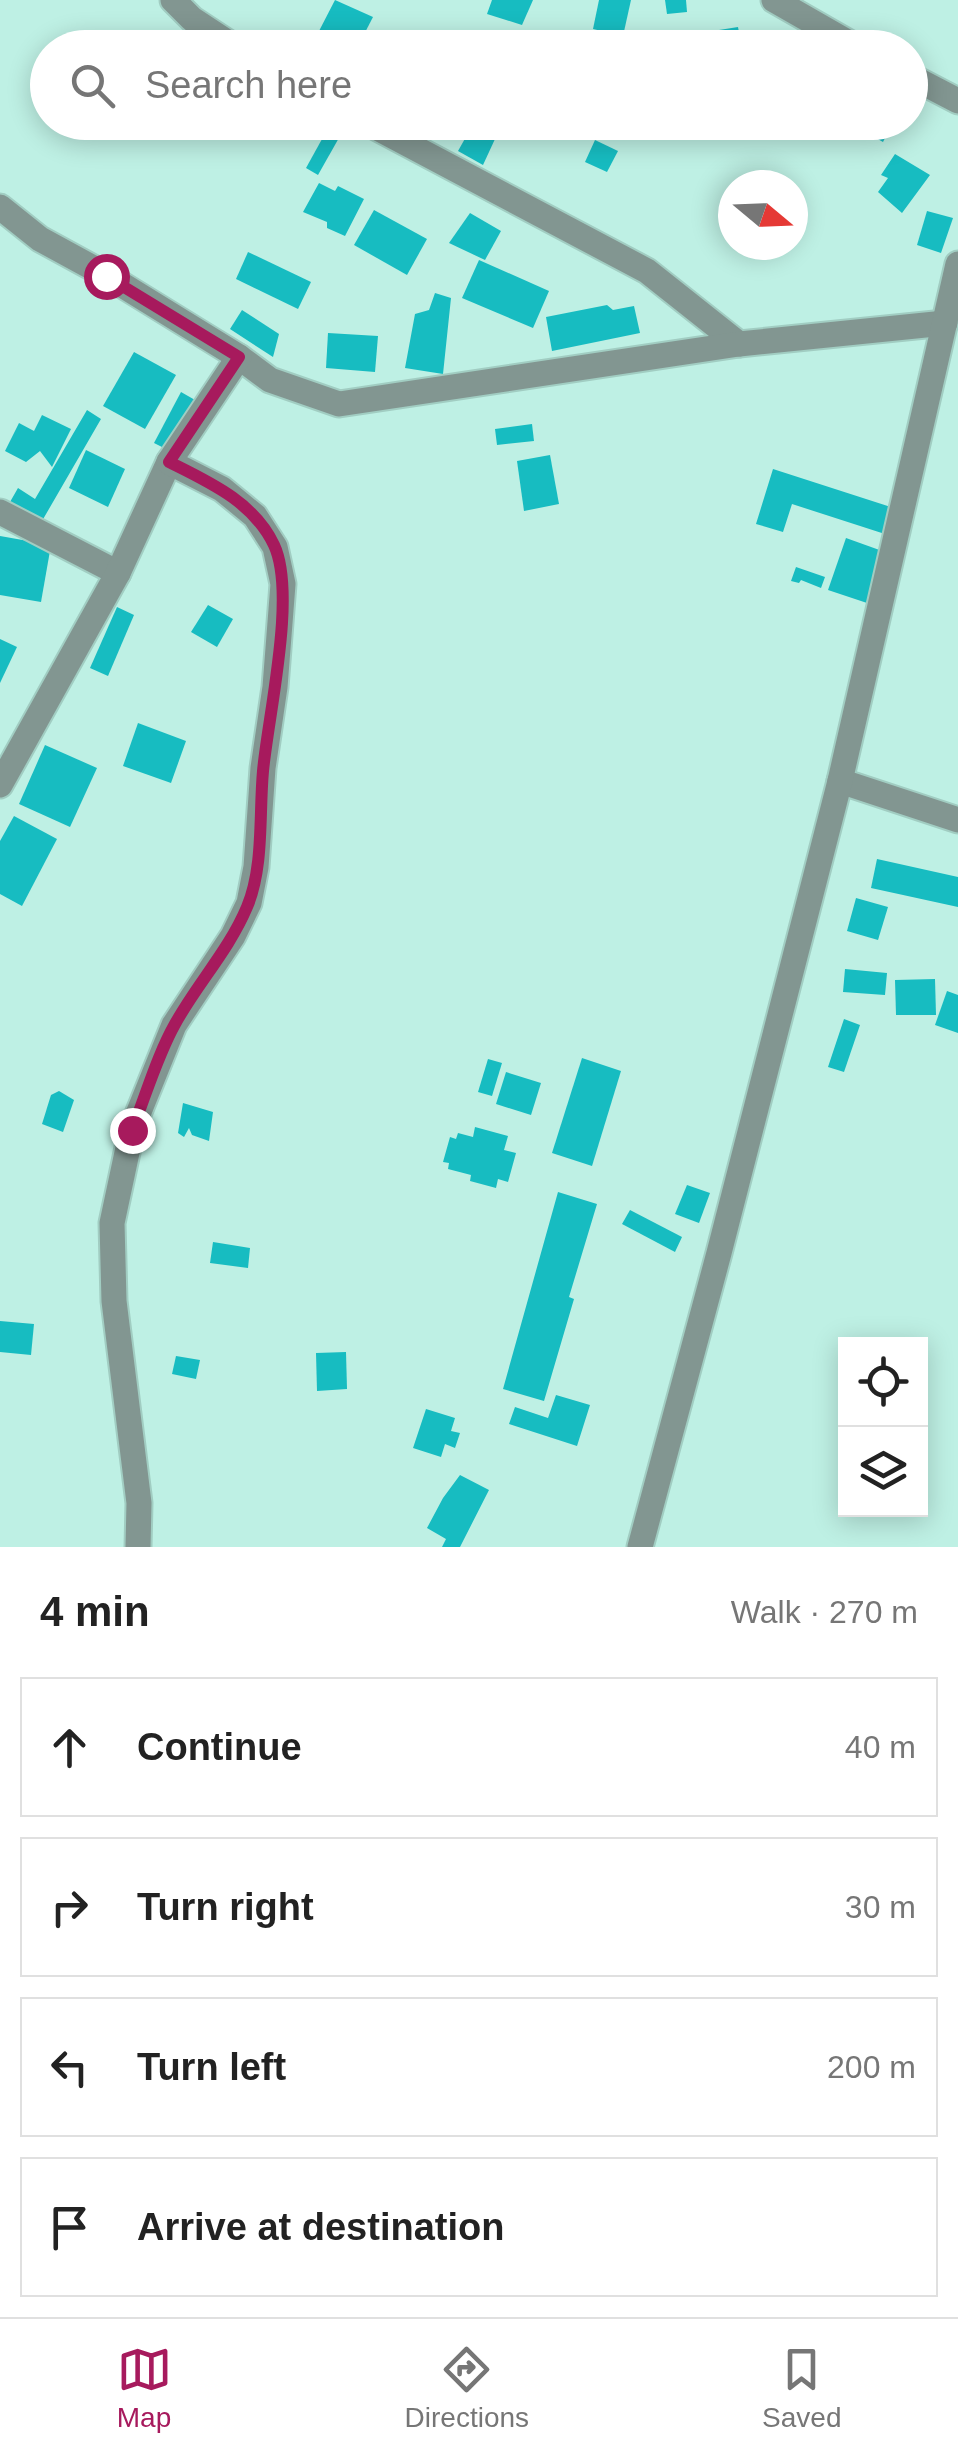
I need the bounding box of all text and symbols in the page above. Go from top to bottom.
search box [30,30,928,140]
icon: search [65,58,120,113]
text: Search here [145,64,352,106]
north arrow [718,170,808,260]
route start [84,254,130,300]
route end [110,1108,156,1154]
map controls [838,1337,928,1517]
button: locate [838,1337,928,1427]
button: layers [838,1427,928,1517]
text: 4 min [40,1588,150,1635]
text: Walk · 270 m [731,1594,918,1630]
icon: ahead [42,1720,97,1775]
text: Continue [137,1726,302,1768]
text: 40 m [845,1729,916,1765]
icon: right [42,1880,97,1935]
text: Turn right [137,1886,314,1928]
text: 30 m [845,1889,916,1925]
icon: left [42,2040,97,2095]
text: Turn left [137,2046,286,2088]
text: 200 m [827,2049,916,2085]
icon: arrive [42,2200,97,2255]
text: Arrive at destination [137,2206,504,2248]
tab: Map [117,2342,172,2434]
tab: Directions [405,2342,529,2434]
tab: Saved [762,2342,841,2434]

